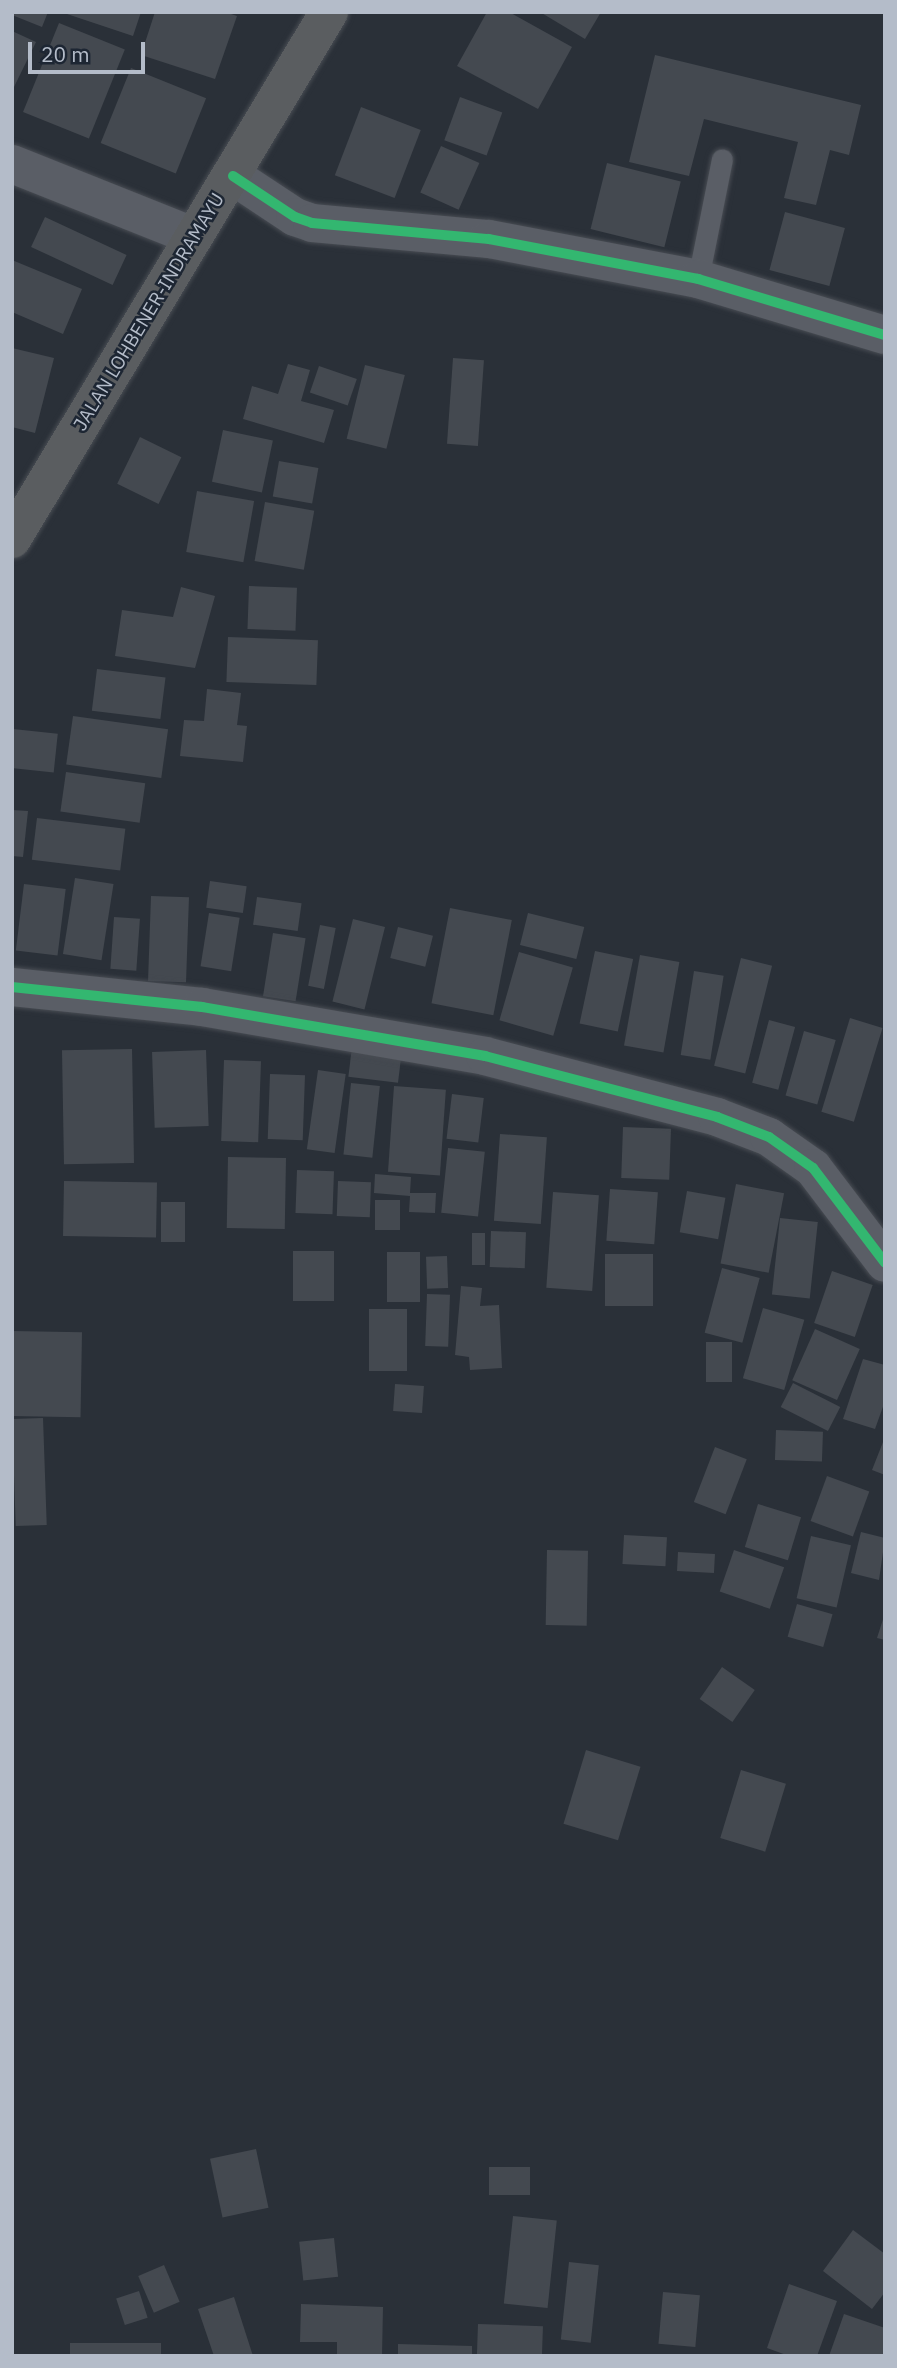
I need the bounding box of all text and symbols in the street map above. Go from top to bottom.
scale bar [32,28,149,72]
text: 20 m [41,40,90,68]
street label: JALAN LOHBENER-INDRAMAYU [69,189,229,435]

